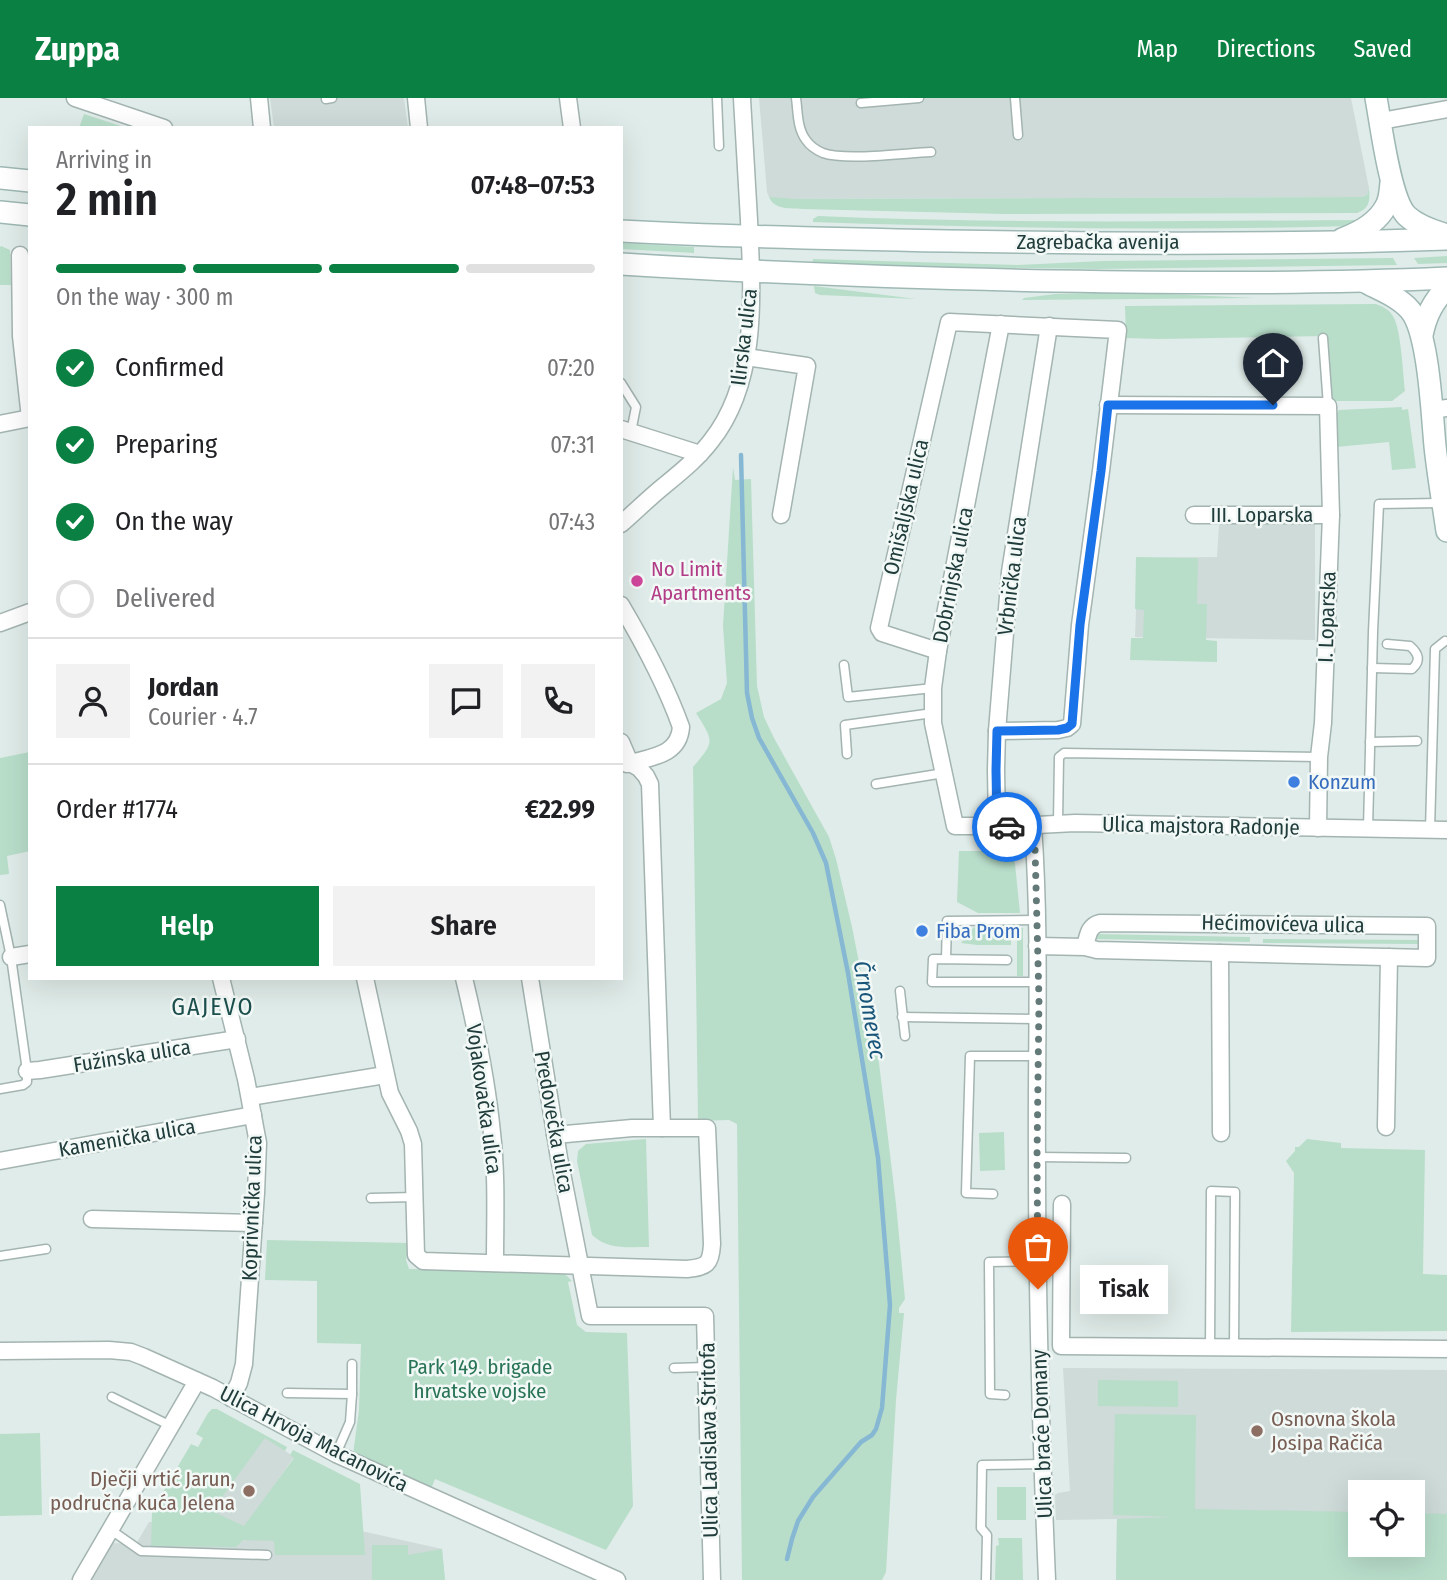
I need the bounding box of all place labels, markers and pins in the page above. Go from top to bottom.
pin [1243,333,1303,405]
place label: No Limit Apartments [651,556,751,606]
marker: No Limit Apartments [629,573,645,589]
place label: Konzum [1308,769,1376,795]
marker: Konzum [1286,774,1302,790]
place label: Fiba Prom [936,918,1021,944]
marker: Fiba Prom [914,923,930,939]
pin [1008,1217,1068,1289]
callout: Tisak [1080,1264,1168,1314]
place label: Osnovna škola Josipa Račića [1271,1406,1396,1456]
marker: Osnovna škola Josipa Račića [1249,1423,1265,1439]
place label: Dječji vrtić Jarun, područna kuća Jelena [50,1466,235,1516]
marker: Dječji vrtić Jarun, područna kuća Jelena [241,1483,257,1499]

